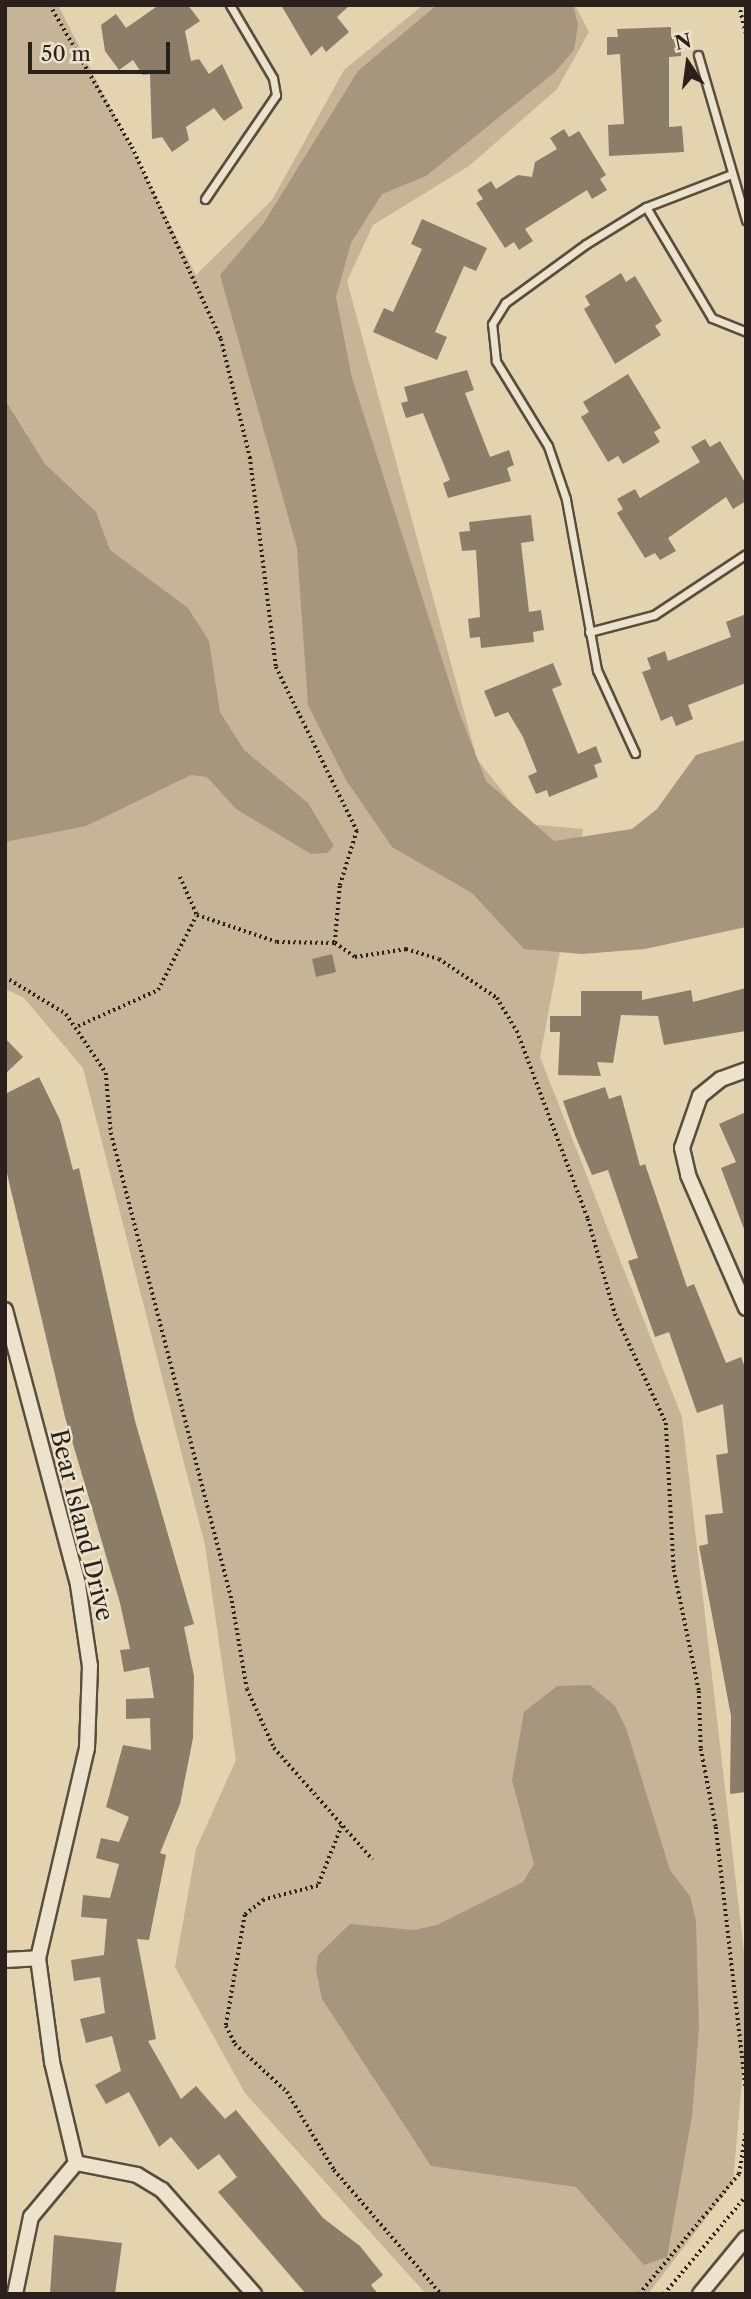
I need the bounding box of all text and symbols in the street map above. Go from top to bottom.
scale bar [32,28,173,72]
north arrow [653,28,723,98]
text: N [673,29,694,55]
text: 50 m [41,41,91,66]
street label: Bear Island Drive [44,1426,120,1624]

